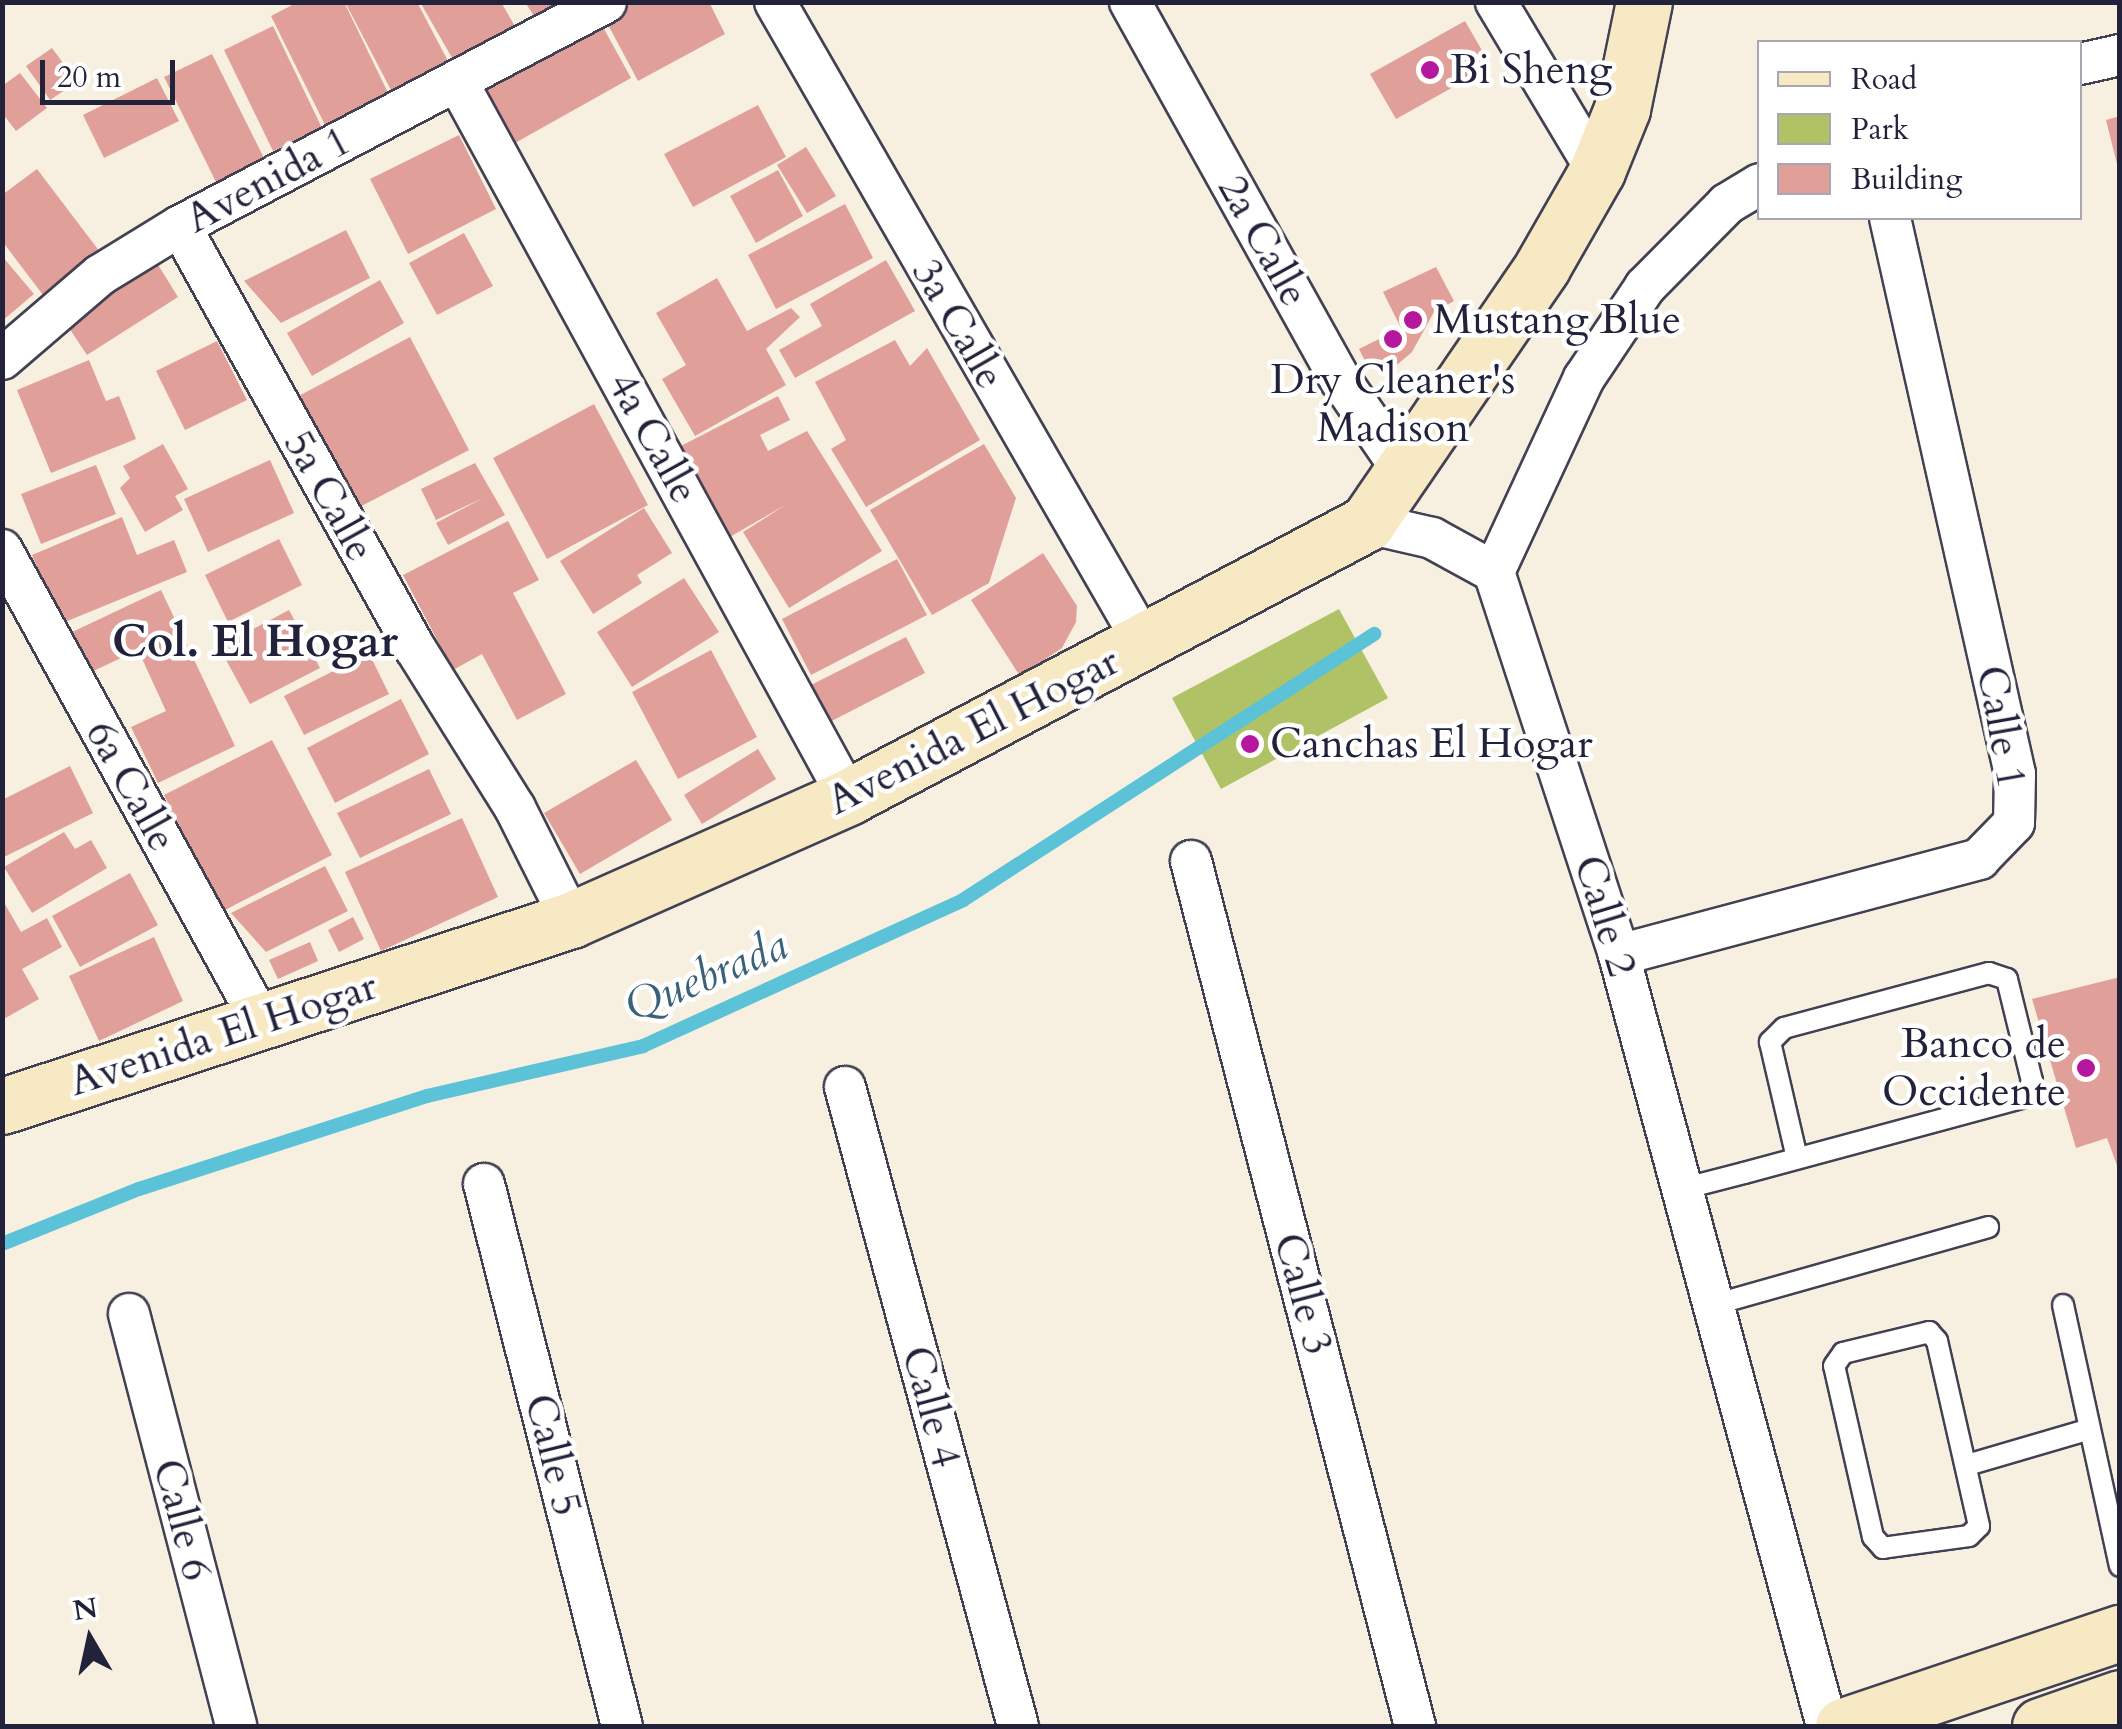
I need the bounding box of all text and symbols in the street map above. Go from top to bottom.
scale bar [45,40,180,102]
legend [1757,40,2082,220]
place label: Bi Sheng [1450,45,1612,95]
text: 20 m [57,57,121,98]
marker: Bi Sheng [1419,59,1441,81]
text: Road [1851,59,1917,100]
text: Park [1851,109,1909,150]
street label: Avenida 1 [177,116,359,244]
text: Building [1851,159,1962,200]
street label: 2a Calle [1207,167,1319,315]
street label: 3a Calle [901,250,1015,398]
place label: Mustang Blue [1433,295,1681,345]
marker: Mustang Blue [1402,309,1424,331]
marker: Dry Cleaner's Madison [1382,328,1404,350]
place label: Dry Cleaner's Madison [1271,355,1515,454]
street label: 4a Calle [597,364,709,512]
street label: 5a Calle [273,422,385,570]
district label: Col. El Hogar [112,615,398,669]
street label: Avenida El Hogar [819,636,1127,826]
street label: Calle 1 [1965,662,2037,792]
street label: 6a Calle [75,712,187,860]
place label: Canchas El Hogar [1270,719,1593,769]
marker: Canchas El Hogar [1239,733,1261,755]
street label: Calle 2 [1563,850,1647,982]
water label: Quebrada [617,918,795,1034]
street label: Avenida El Hogar [63,961,383,1107]
place label: Banco de Occidente [1882,1019,2066,1118]
marker: Banco de Occidente [2075,1057,2097,1079]
street label: Calle 3 [1263,1228,1343,1360]
street label: Calle 4 [891,1341,971,1473]
street label: Calle 5 [514,1389,592,1521]
street label: Calle 6 [142,1454,222,1586]
north arrow [40,1589,140,1689]
text: N [70,1589,100,1630]

